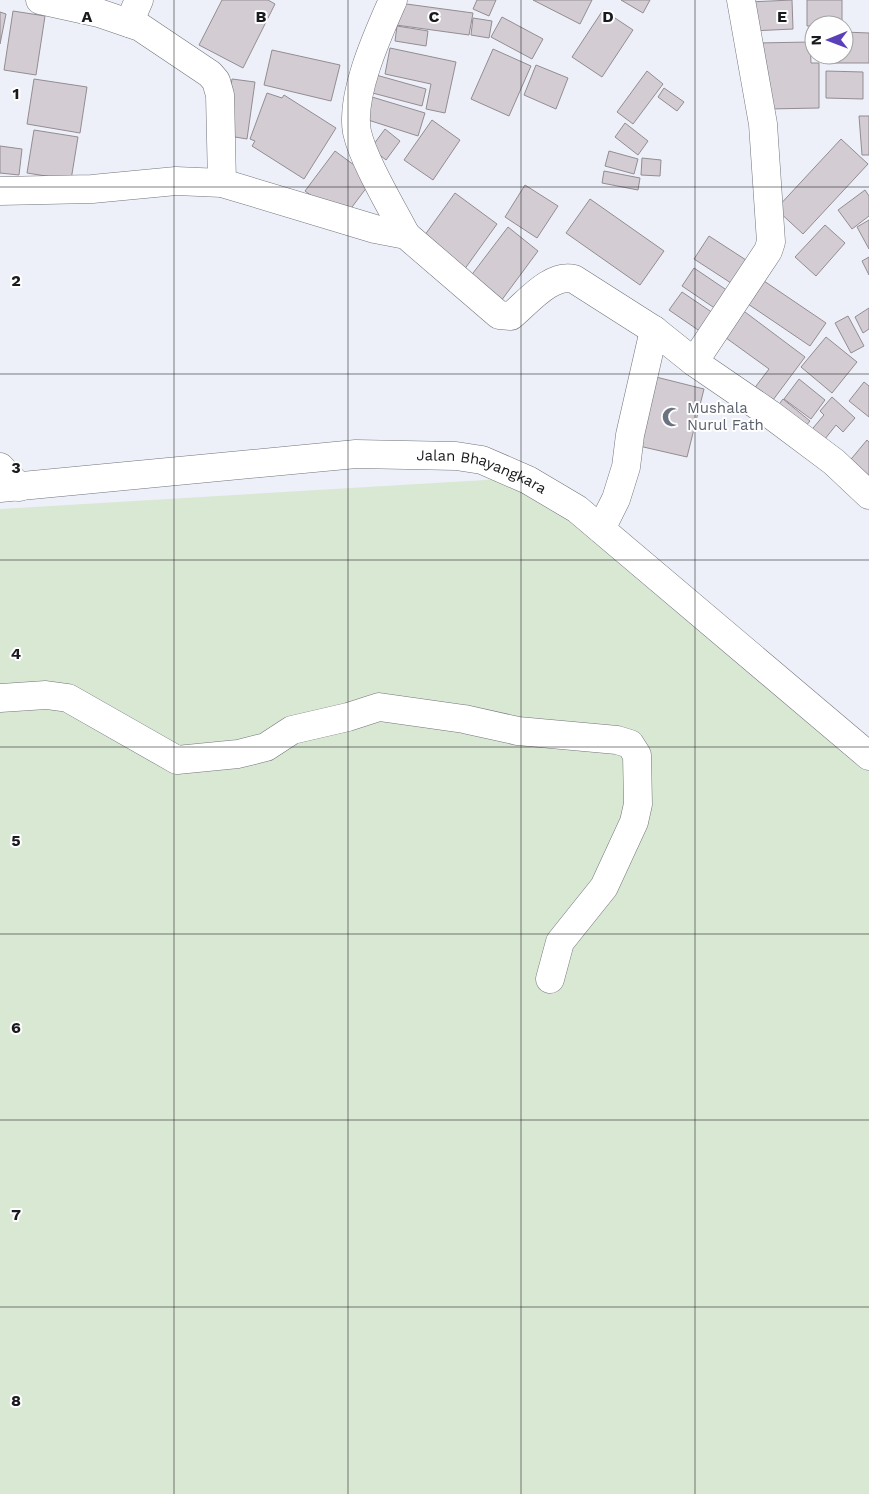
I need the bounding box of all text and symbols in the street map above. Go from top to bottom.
text: A [82,7,93,26]
text: B [256,7,267,26]
text: C [429,7,440,26]
text: D [602,7,614,26]
text: E [777,7,787,26]
north arrow [804,15,854,65]
text: N [808,35,824,46]
text: 1 [13,84,19,103]
text: 2 [11,271,21,290]
place label: Mushala Nurul Fath [687,399,764,434]
mosque icon: Mushala Nurul Fath [661,406,683,428]
street label: Jalan Bhayangkara [416,446,550,498]
text: 3 [11,458,21,477]
text: 4 [11,644,21,663]
text: 5 [11,831,21,850]
text: 6 [11,1018,21,1037]
text: 7 [11,1205,21,1224]
text: 8 [11,1391,21,1410]

